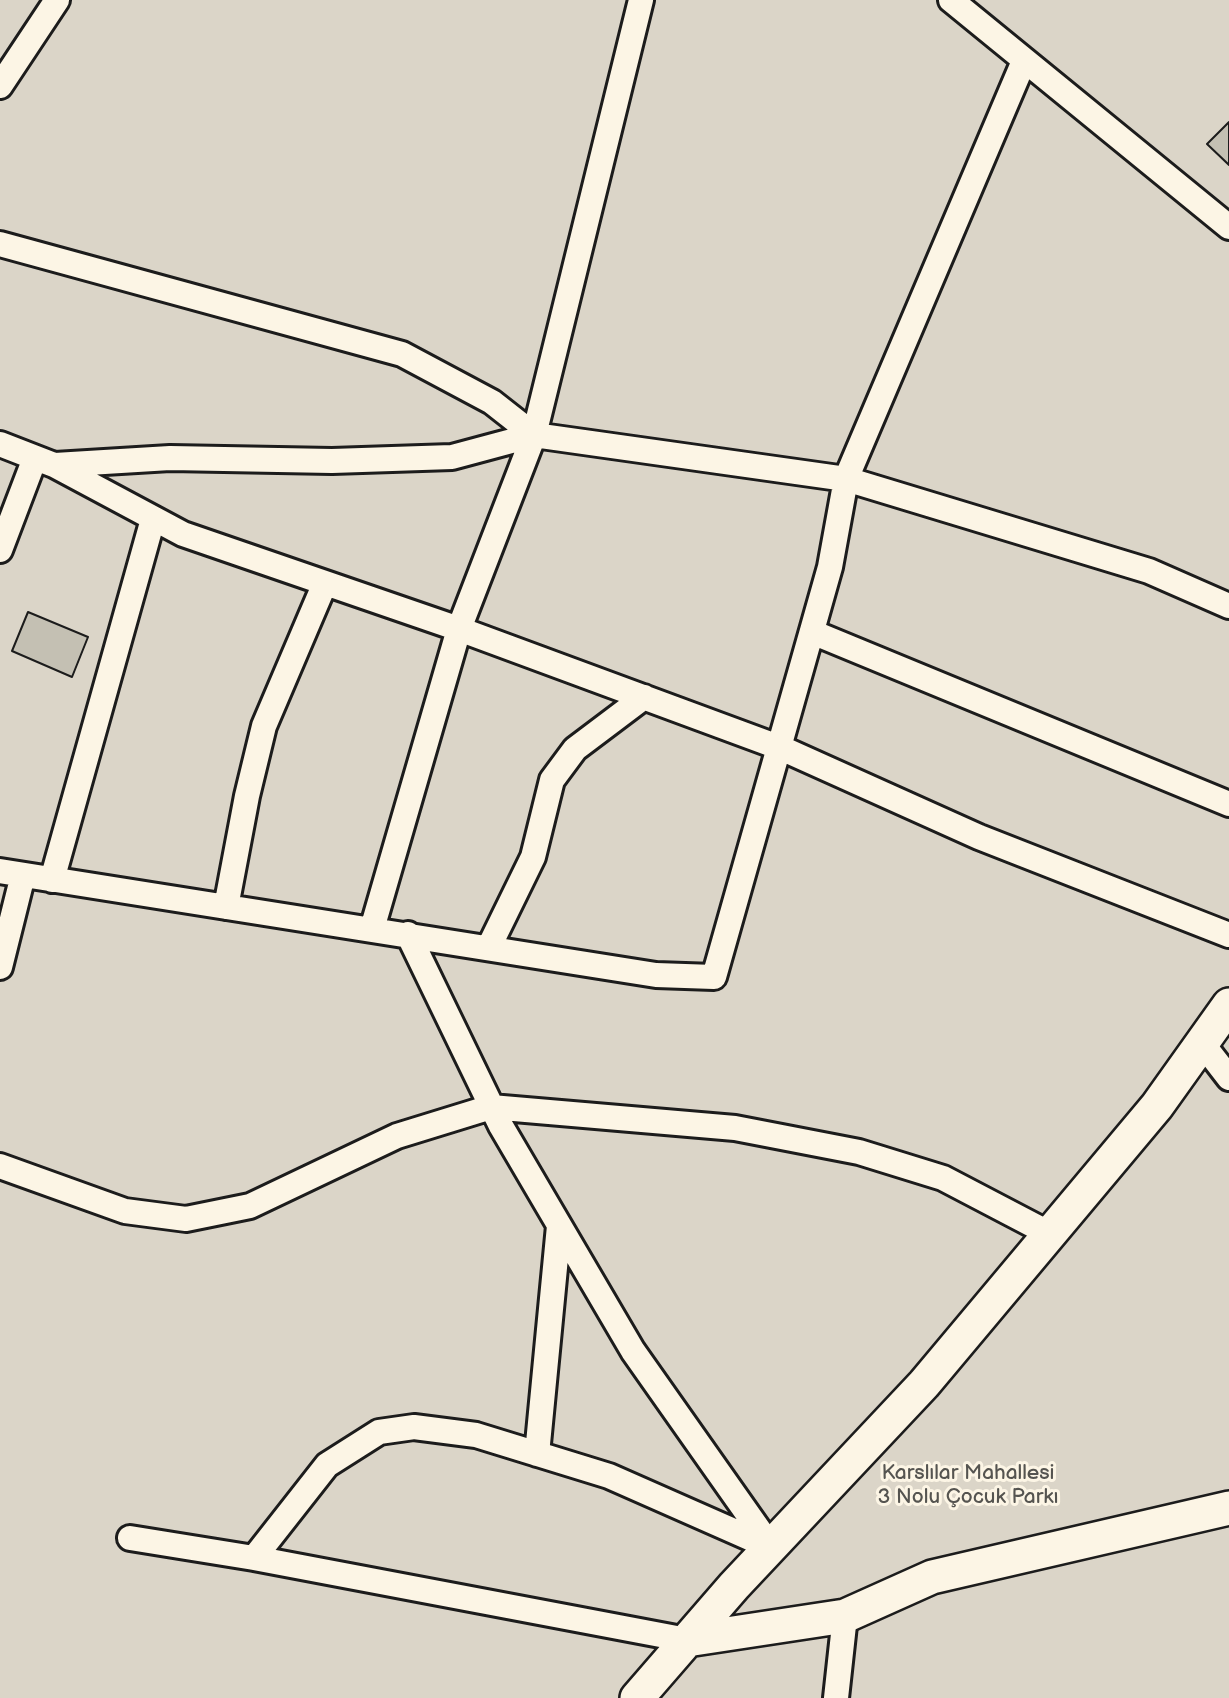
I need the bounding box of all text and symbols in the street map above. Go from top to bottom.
park label: Karslılar Mahallesi 3 Nolu Çocuk Parkı [877,1461,1059,1511]

